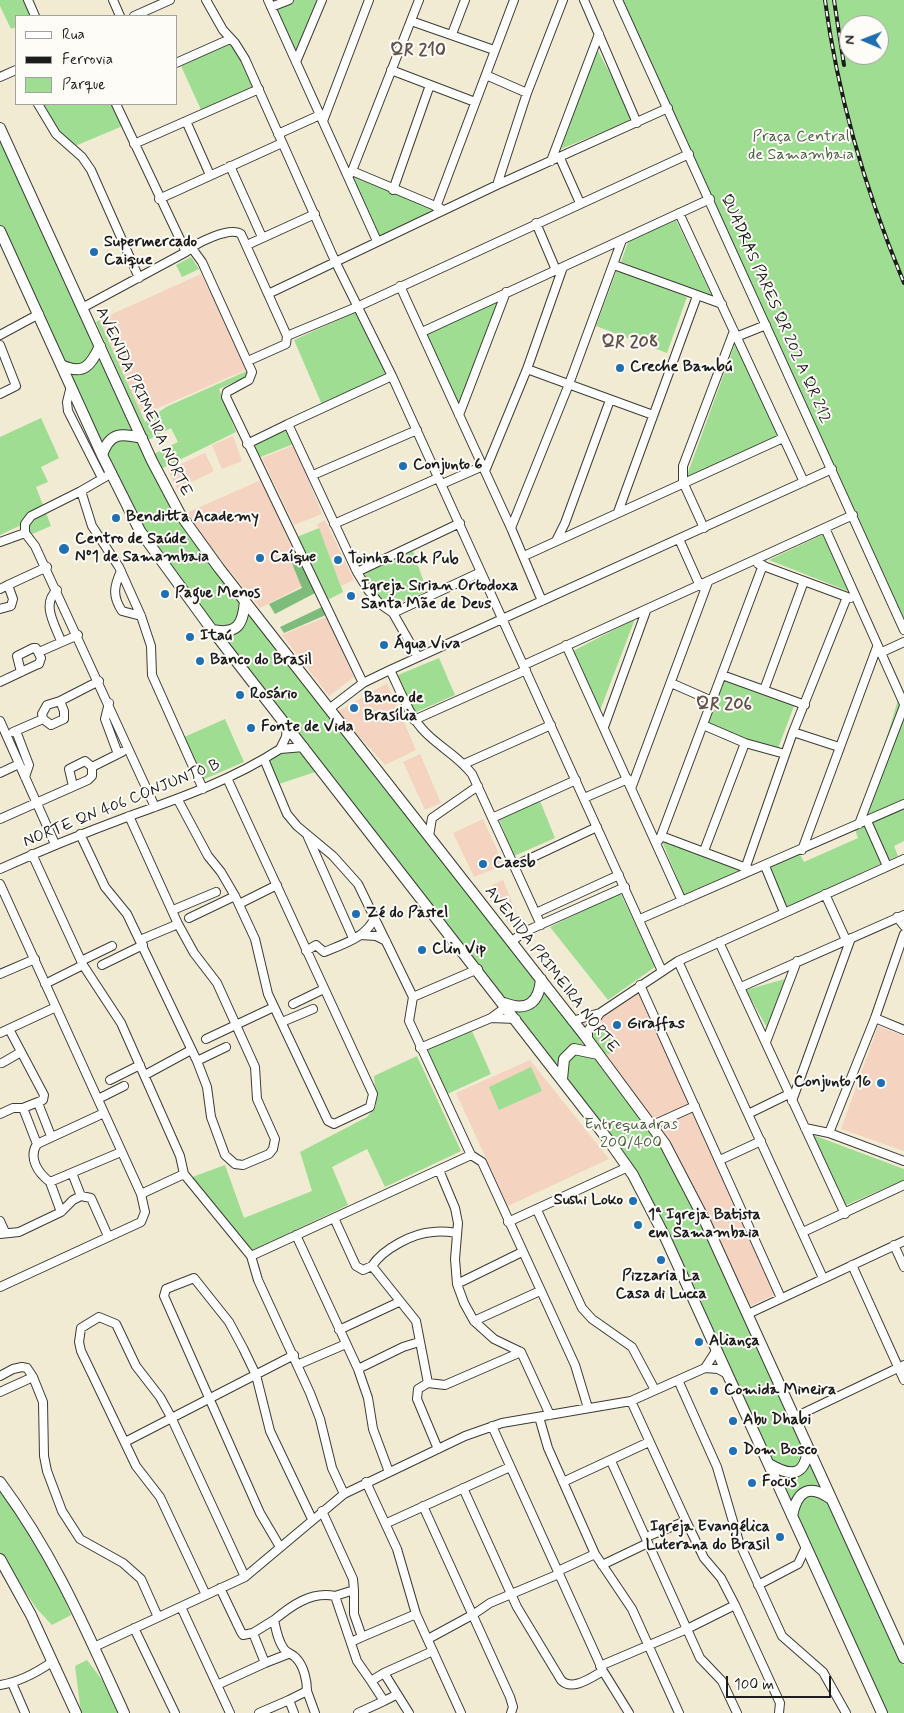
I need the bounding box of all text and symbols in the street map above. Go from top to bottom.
legend [15,15,178,105]
north arrow [839,15,889,65]
text: Rua [62,25,85,45]
text: N [841,35,859,45]
district label: QR 210 [390,40,446,62]
text: Ferrovia [62,50,113,70]
text: Parque [62,75,105,95]
park label: Praça Central de Samambaia [748,128,854,166]
street label: QUADRAS PARES QR 202 A QR 212 [716,191,834,427]
place label: Supermercado Caique [104,233,197,271]
marker: Supermercado Caique [88,246,100,258]
street label: AVENIDA PRIMEIRA NORTE [91,304,195,500]
district label: QR 208 [601,332,659,354]
place label: Creche Bambú [630,358,732,378]
marker: Creche Bambú [614,362,626,374]
place label: Conjunto 6 [413,456,483,476]
marker: Conjunto 6 [397,460,409,472]
place label: Benditta Academy [126,508,259,528]
marker: Benditta Academy [110,512,122,524]
place label: Centro de Saúde Nº1 de Samambaia [75,530,209,568]
marker: Centro de Saúde Nº1 de Samambaia [57,542,71,556]
place label: Caíque [270,548,316,568]
place label: Toinha Rock Pub [348,550,459,570]
marker: Caíque [254,552,266,564]
marker: Toinha Rock Pub [332,554,344,566]
place label: Igreja Sirian Ortodoxa Santa Mãe de Deus [361,577,519,615]
place label: Pague Menos [175,584,260,604]
marker: Pague Menos [159,588,171,600]
marker: Igreja Sirian Ortodoxa Santa Mãe de Deus [345,590,357,602]
place label: Itaú [200,627,232,647]
marker: Itaú [184,631,196,643]
place label: Água Viva [394,635,460,655]
marker: Água Viva [378,639,390,651]
place label: Banco do Brasil [210,651,312,671]
marker: Banco do Brasil [194,655,206,667]
place label: Rosário [250,685,297,705]
marker: Rosário [234,689,246,701]
place label: Banco de Brasília [364,689,424,727]
district label: QR 206 [696,694,752,716]
marker: Banco de Brasília [348,702,360,714]
place label: Fonte de Vida [261,718,354,738]
marker: Fonte de Vida [245,722,257,734]
street label: NORTE QN 406 CONJUNTO B [21,756,223,852]
place label: Caesb [493,854,536,874]
marker: Caesb [477,858,489,870]
street label: AVENIDA PRIMEIRA NORTE [480,883,622,1057]
place label: Zé do Pastel [366,904,448,924]
marker: Zé do Pastel [350,908,362,920]
place label: Clin Vip [432,940,486,960]
marker: Clin Vip [416,944,428,956]
place label: Giraffas [627,1015,685,1035]
marker: Giraffas [611,1019,623,1031]
place label: Conjunto 16 [794,1073,871,1093]
marker: Conjunto 16 [875,1077,887,1089]
park label: Entrequadras 200/400 [584,1116,678,1154]
place label: Sushi Loko [554,1191,623,1211]
marker: Sushi Loko [627,1195,639,1207]
place label: 1ª Igreja Batista em Samambaia [648,1206,761,1244]
marker: 1ª Igreja Batista em Samambaia [632,1219,644,1231]
marker: Pizzaria La Casa di Lucca [655,1254,667,1266]
place label: Pizzaria La Casa di Lucca [615,1267,707,1305]
place label: Aliança [709,1332,760,1352]
marker: Aliança [693,1336,705,1348]
place label: Comida Mineira [724,1381,836,1401]
marker: Comida Mineira [708,1385,720,1397]
place label: Abu Dhabi [743,1411,811,1431]
marker: Abu Dhabi [727,1415,739,1427]
place label: Dom Bosco [743,1441,817,1461]
marker: Dom Bosco [727,1445,739,1457]
place label: Focus [762,1473,797,1493]
marker: Focus [746,1477,758,1489]
place label: Igreja Evangélica Luterana do Brasil [646,1518,770,1556]
marker: Igreja Evangélica Luterana do Brasil [774,1531,786,1543]
scale bar [729,1666,834,1698]
text: 100 m [734,1675,774,1695]

